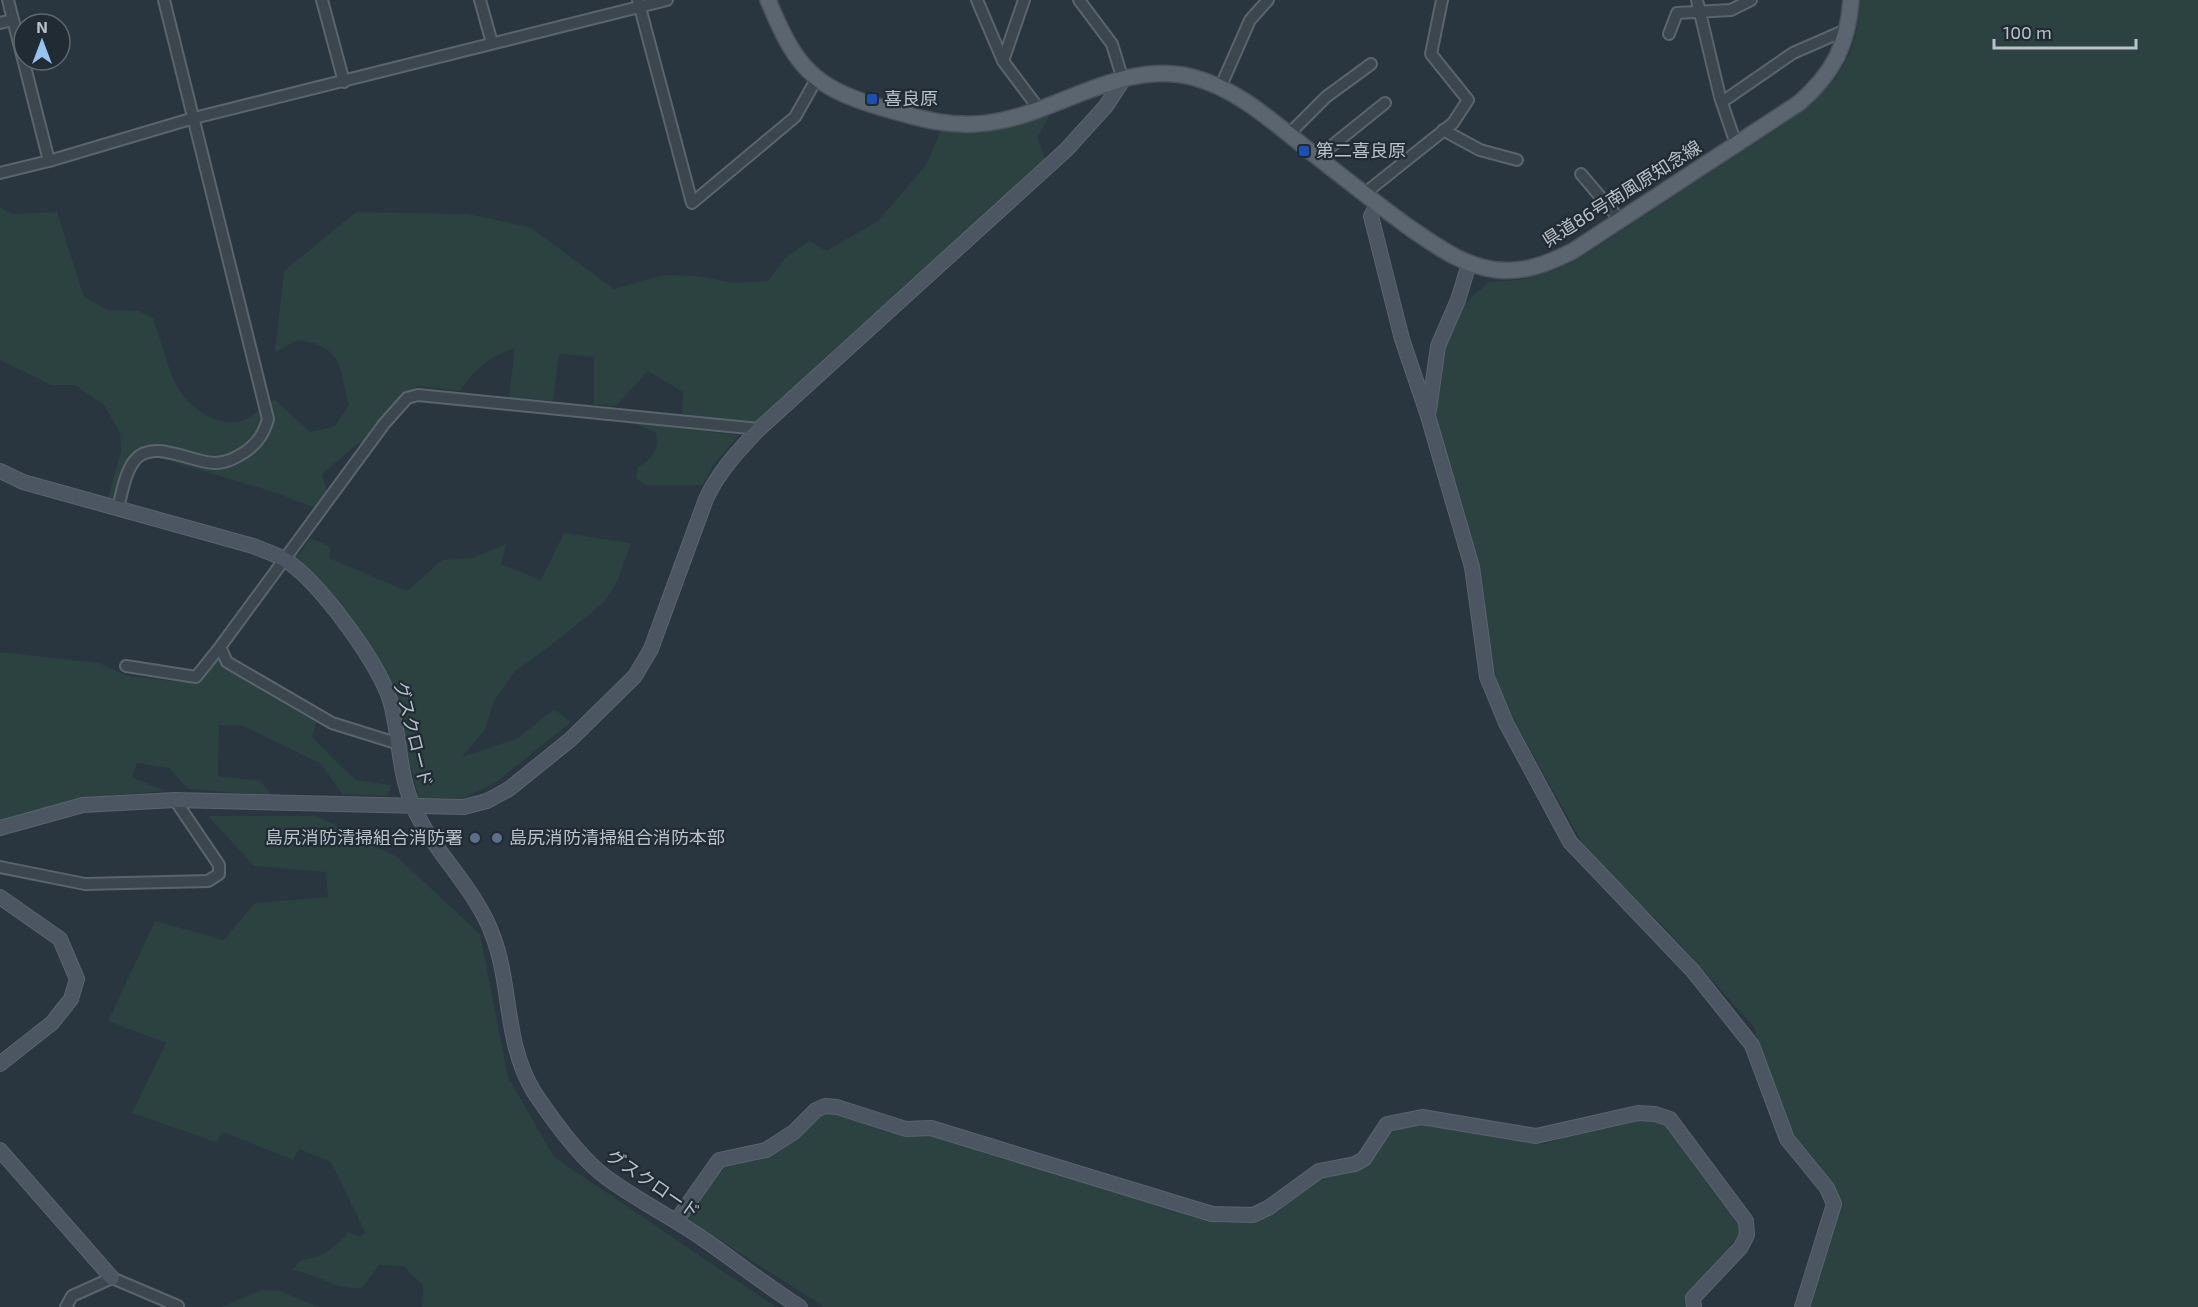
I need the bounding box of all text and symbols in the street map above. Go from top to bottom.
north arrow [12,12,72,72]
scale bar [1994,12,2136,50]
text: N [36,17,48,36]
text: 100 m [2003,21,2052,43]
place label: 喜良原 [884,87,938,109]
marker: 喜良原 [865,92,879,106]
street label: 県道86号南風原知念線 [1538,135,1705,251]
place label: 第二喜良原 [1316,139,1406,161]
marker: 第二喜良原 [1297,144,1311,158]
street label: グスクロード [390,679,438,789]
place label: 島尻消防清掃組合消防署 [265,826,463,848]
place label: 島尻消防清掃組合消防本部 [509,826,725,848]
marker: 島尻消防清掃組合消防署 [468,831,482,845]
marker: 島尻消防清掃組合消防本部 [490,831,504,845]
street label: グスクロード [603,1144,704,1222]

